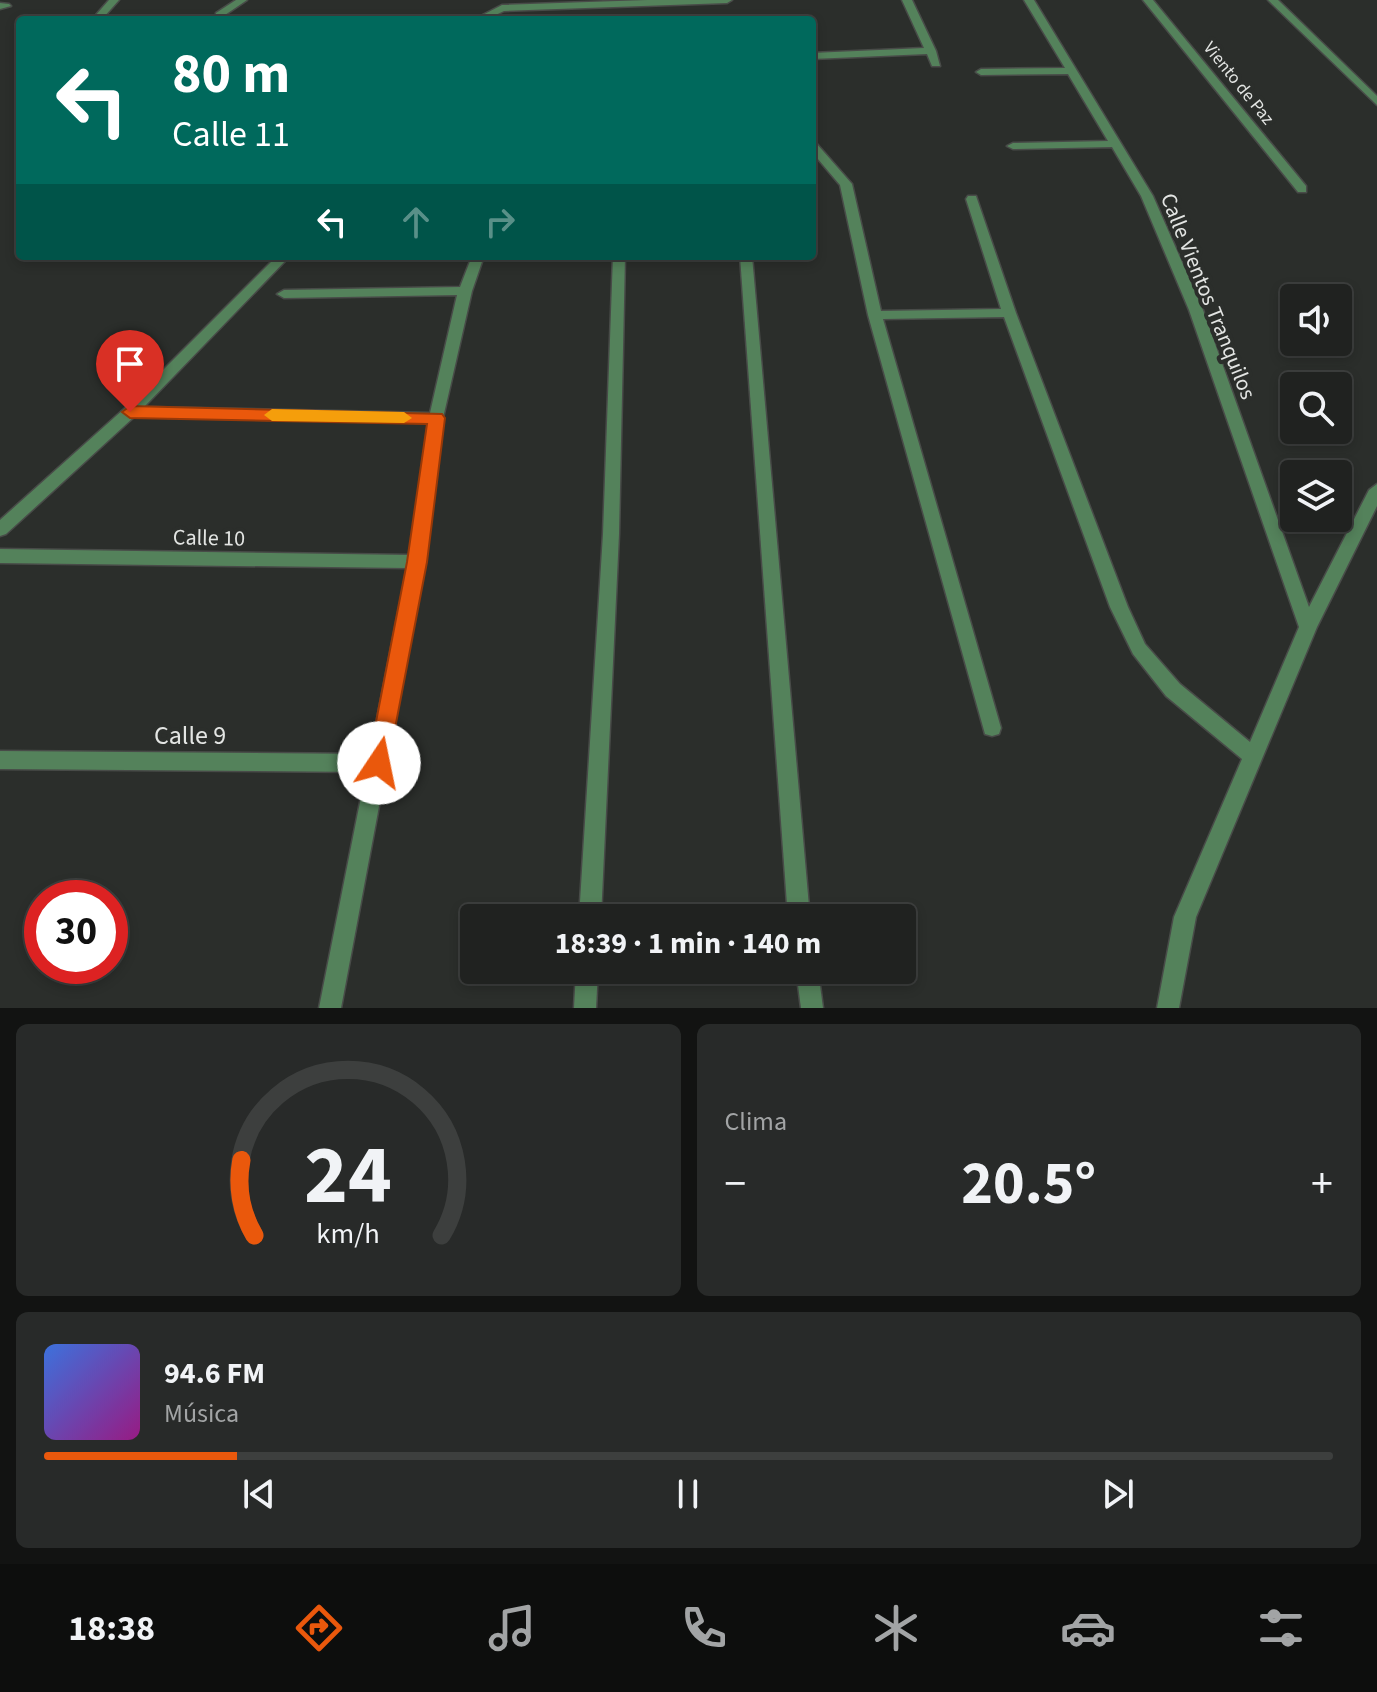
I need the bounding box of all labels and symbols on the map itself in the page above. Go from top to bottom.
street label: Viento de Paz [1197,36,1280,130]
street label: Calle Vientos Tranquilos [1152,188,1264,404]
pin [96,330,164,412]
street label: Calle 10 [173,521,245,555]
street label: Calle 9 [154,717,226,754]
position arrow [337,721,421,805]
speed limit sign: 30 [24,880,128,984]

